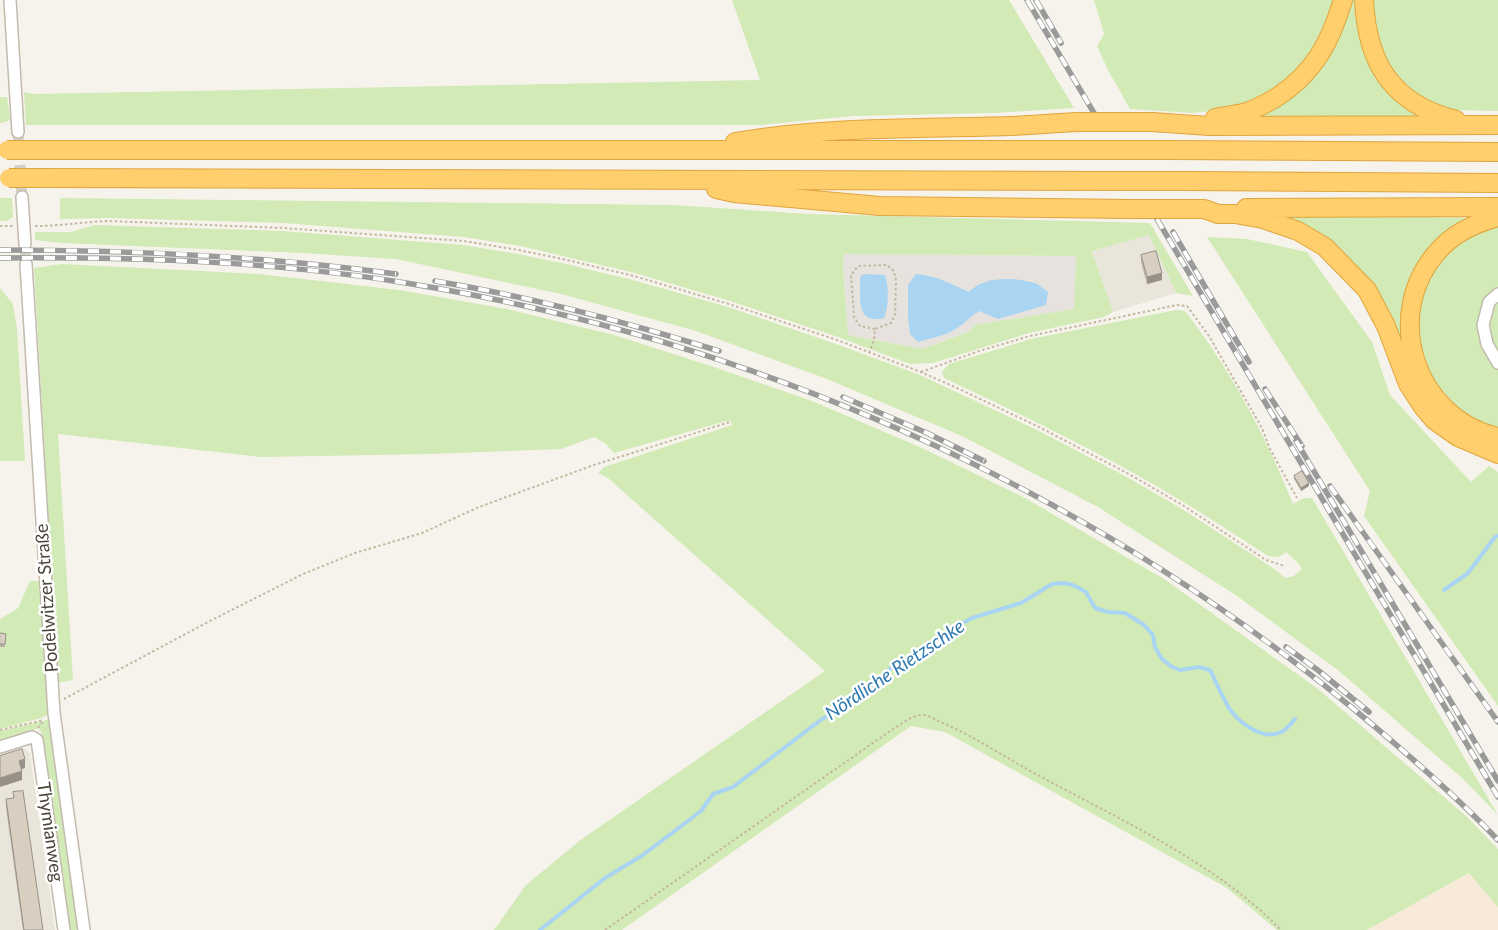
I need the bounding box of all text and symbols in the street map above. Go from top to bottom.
street label: Podelwitzer Straße [31,523,63,673]
water label: Nördliche Rietzschke [821,615,969,725]
street label: Thymianweg [32,781,68,883]

